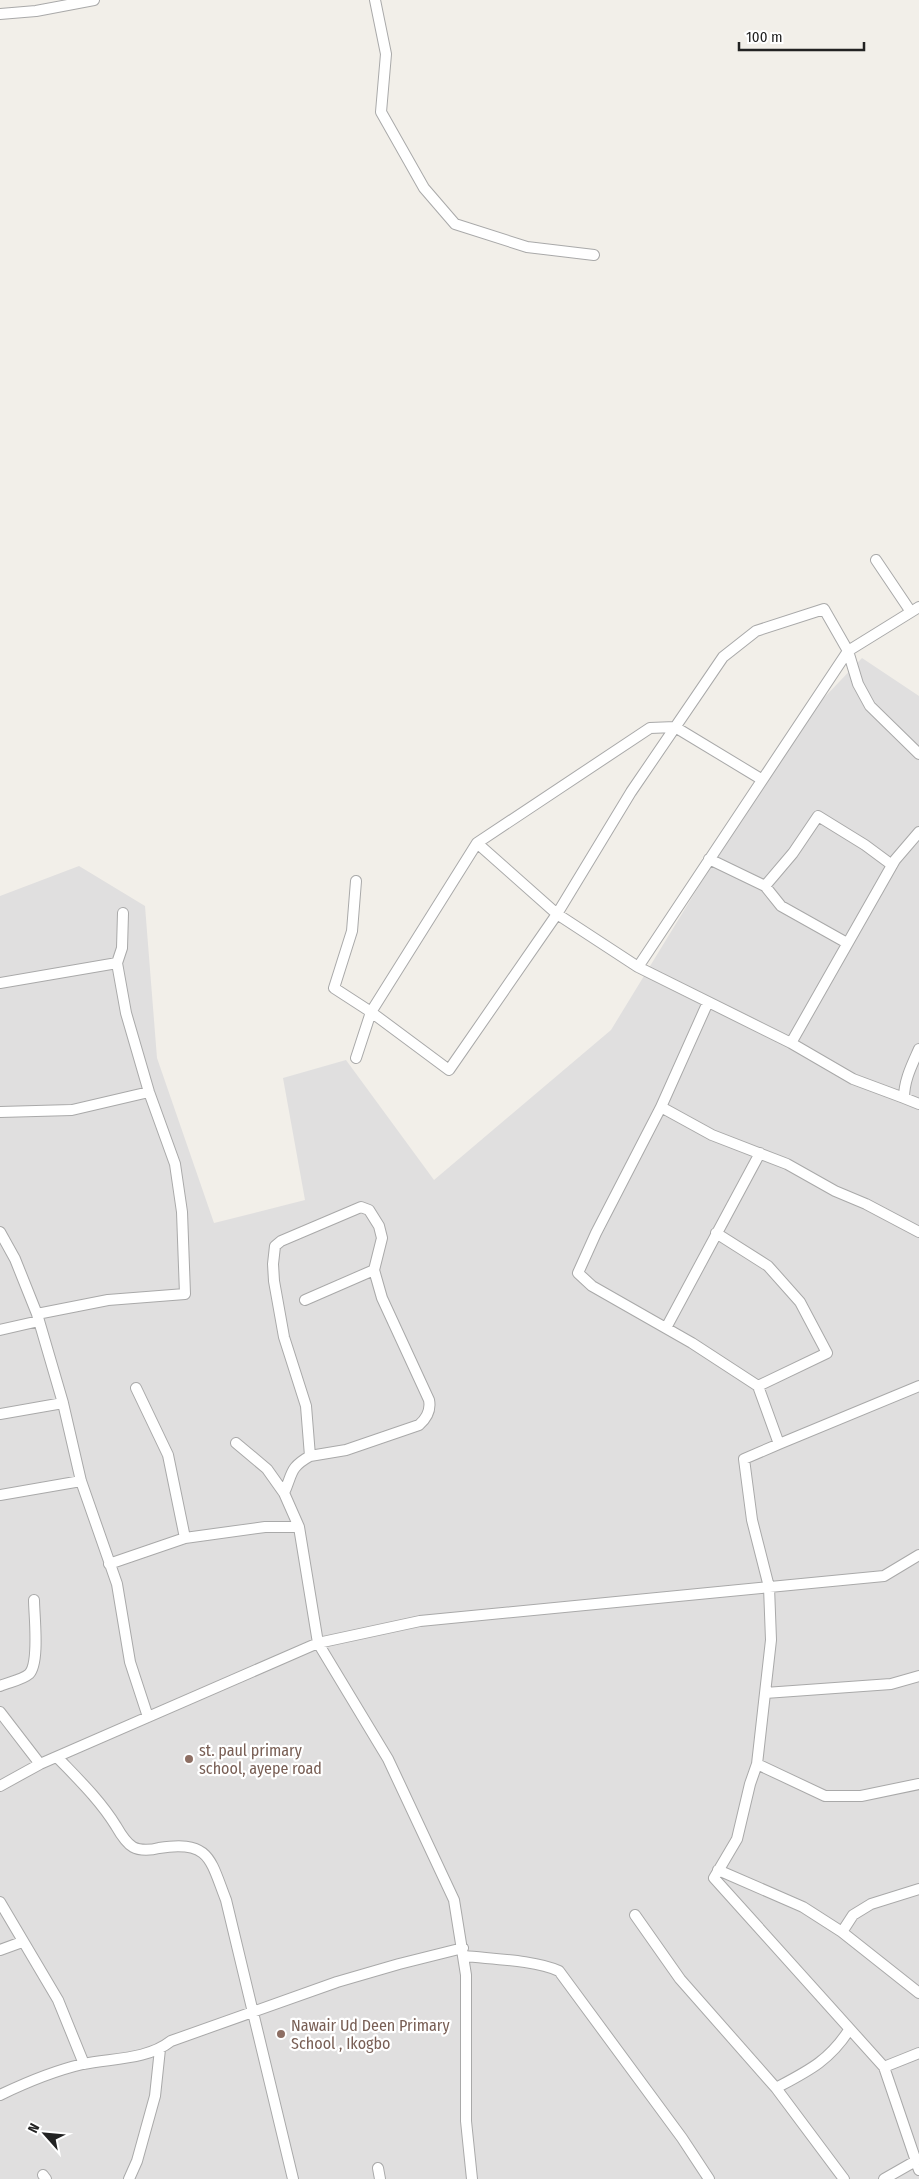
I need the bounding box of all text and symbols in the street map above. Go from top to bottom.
scale bar [739,20,864,52]
text: 100 m [746,28,783,46]
place label: st. paul primary school, ayepe road [199,1741,322,1778]
marker: st. paul primary school, ayepe road [183,1753,195,1765]
place label: Nawair Ud Deen Primary School , Ikogbo [291,2016,450,2053]
marker: Nawair Ud Deen Primary School , Ikogbo [275,2028,287,2040]
north arrow [20,2109,70,2159]
text: N [24,2121,43,2136]

